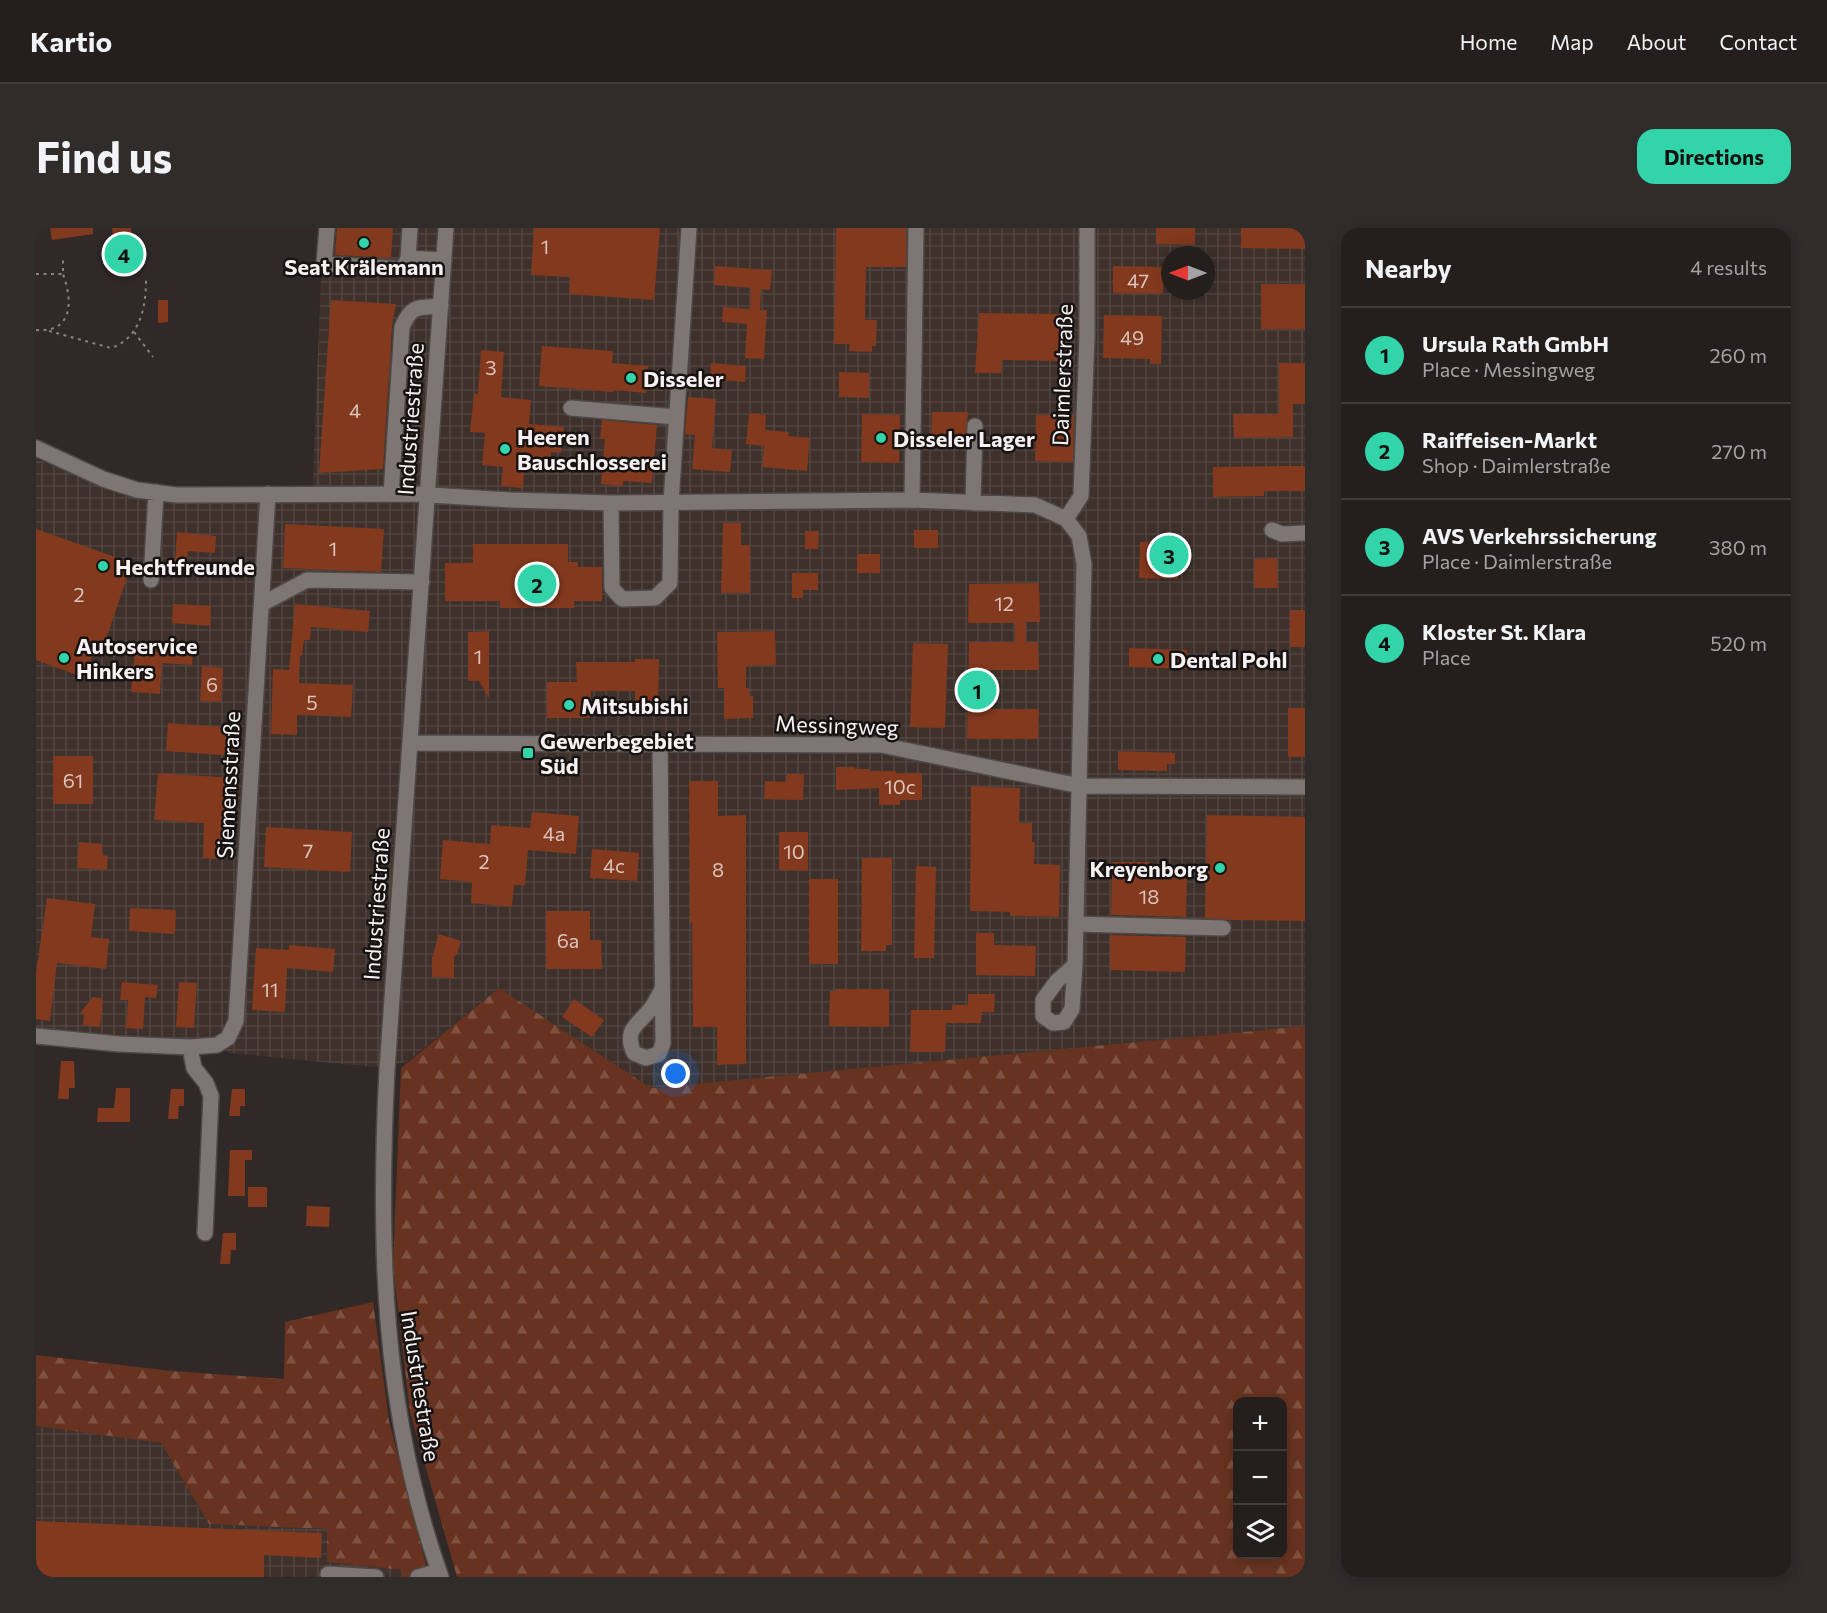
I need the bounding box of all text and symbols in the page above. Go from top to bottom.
text: Kartio [30,24,112,58]
text: Home [1460,29,1517,54]
text: Map [1550,29,1594,54]
text: About [1627,29,1686,54]
text: Contact [1719,29,1797,54]
button: Directions [1637,129,1791,184]
text: Find us [36,130,172,182]
pin: 4 [104,231,143,276]
house number: 1 [541,234,549,258]
marker: Seat Krälemann [357,236,371,250]
north arrow [1161,246,1215,300]
text: Nearby [1365,252,1452,283]
place label: Seat Krälemann [284,253,444,280]
text: 4 results [1690,255,1767,279]
house number: 47 [1127,268,1149,292]
street label: Daimlerstraße [1046,303,1078,447]
house number: 49 [1120,325,1144,349]
text: Ursula Rath GmbH [1422,330,1609,357]
street label: Industriestraße [391,342,429,496]
text: 1 [1380,343,1389,367]
text: 260 m [1709,343,1767,367]
house number: 3 [485,355,497,379]
text: Place · Messingweg [1422,357,1595,381]
place label: Disseler [643,365,724,392]
marker: Disseler [624,371,638,385]
house number: 4 [349,398,361,422]
place label: Heeren Bauschlosserei [517,423,667,475]
place label: Disseler Lager [893,425,1035,452]
text: Raiffeisen-Markt [1422,426,1597,453]
marker: Disseler Lager [874,431,888,445]
text: 2 [1379,439,1390,463]
text: 270 m [1711,439,1767,463]
marker: Heeren Bauschlosserei [498,442,512,456]
text: Shop · Daimlerstraße [1422,453,1611,477]
text: AVS Verkehrssicherung [1422,522,1657,549]
pin: 3 [1150,532,1188,578]
text: 3 [1379,535,1390,559]
text: 380 m [1709,535,1767,559]
house number: 1 [329,536,337,560]
text: Place · Daimlerstraße [1422,549,1612,573]
place label: Hechtfreunde [115,553,255,580]
marker: Hechtfreunde [96,559,110,573]
pin: 2 [518,562,556,606]
house number: 2 [73,582,85,606]
house number: 12 [994,591,1014,615]
text: Kloster St. Klara [1422,618,1586,645]
text: 4 [1378,631,1391,655]
text: 520 m [1710,631,1767,655]
place label: Autoservice Hinkers [76,632,198,684]
house number: 1 [474,644,482,668]
text: Place [1422,645,1471,669]
place label: Dental Pohl [1170,646,1287,673]
marker: Autoservice Hinkers [57,651,71,665]
marker: Dental Pohl [1151,652,1165,666]
pin: 1 [958,668,996,712]
house number: 6 [206,672,218,696]
house number: 5 [306,690,318,714]
place label: Mitsubishi [581,692,689,719]
marker: Mitsubishi [562,698,576,712]
street label: Messingweg [775,709,899,741]
street label: Siemensstraße [211,711,245,859]
place label: Gewerbegebiet Süd [540,727,694,779]
marker: Gewerbegebiet Süd [521,746,535,760]
house number: 61 [63,768,83,792]
house number: 10c [884,774,916,798]
house number: 4a [543,821,565,845]
street label: Industriestraße [357,827,395,981]
house number: 7 [303,838,313,862]
house number: 10 [783,839,805,863]
house number: 2 [478,849,490,873]
house number: 4c [603,853,625,877]
place label: Kreyenborg [1089,855,1208,882]
house number: 8 [712,857,724,881]
marker: Kreyenborg [1213,861,1227,875]
house number: 18 [1139,884,1159,908]
house number: 6a [557,928,579,952]
house number: 11 [261,977,279,1001]
your location [661,1059,690,1088]
street label: Industriestraße [396,1308,446,1464]
map controls [1233,1397,1287,1559]
button: + [1233,1397,1287,1451]
button: − [1233,1451,1287,1505]
button: layers [1233,1505,1287,1559]

